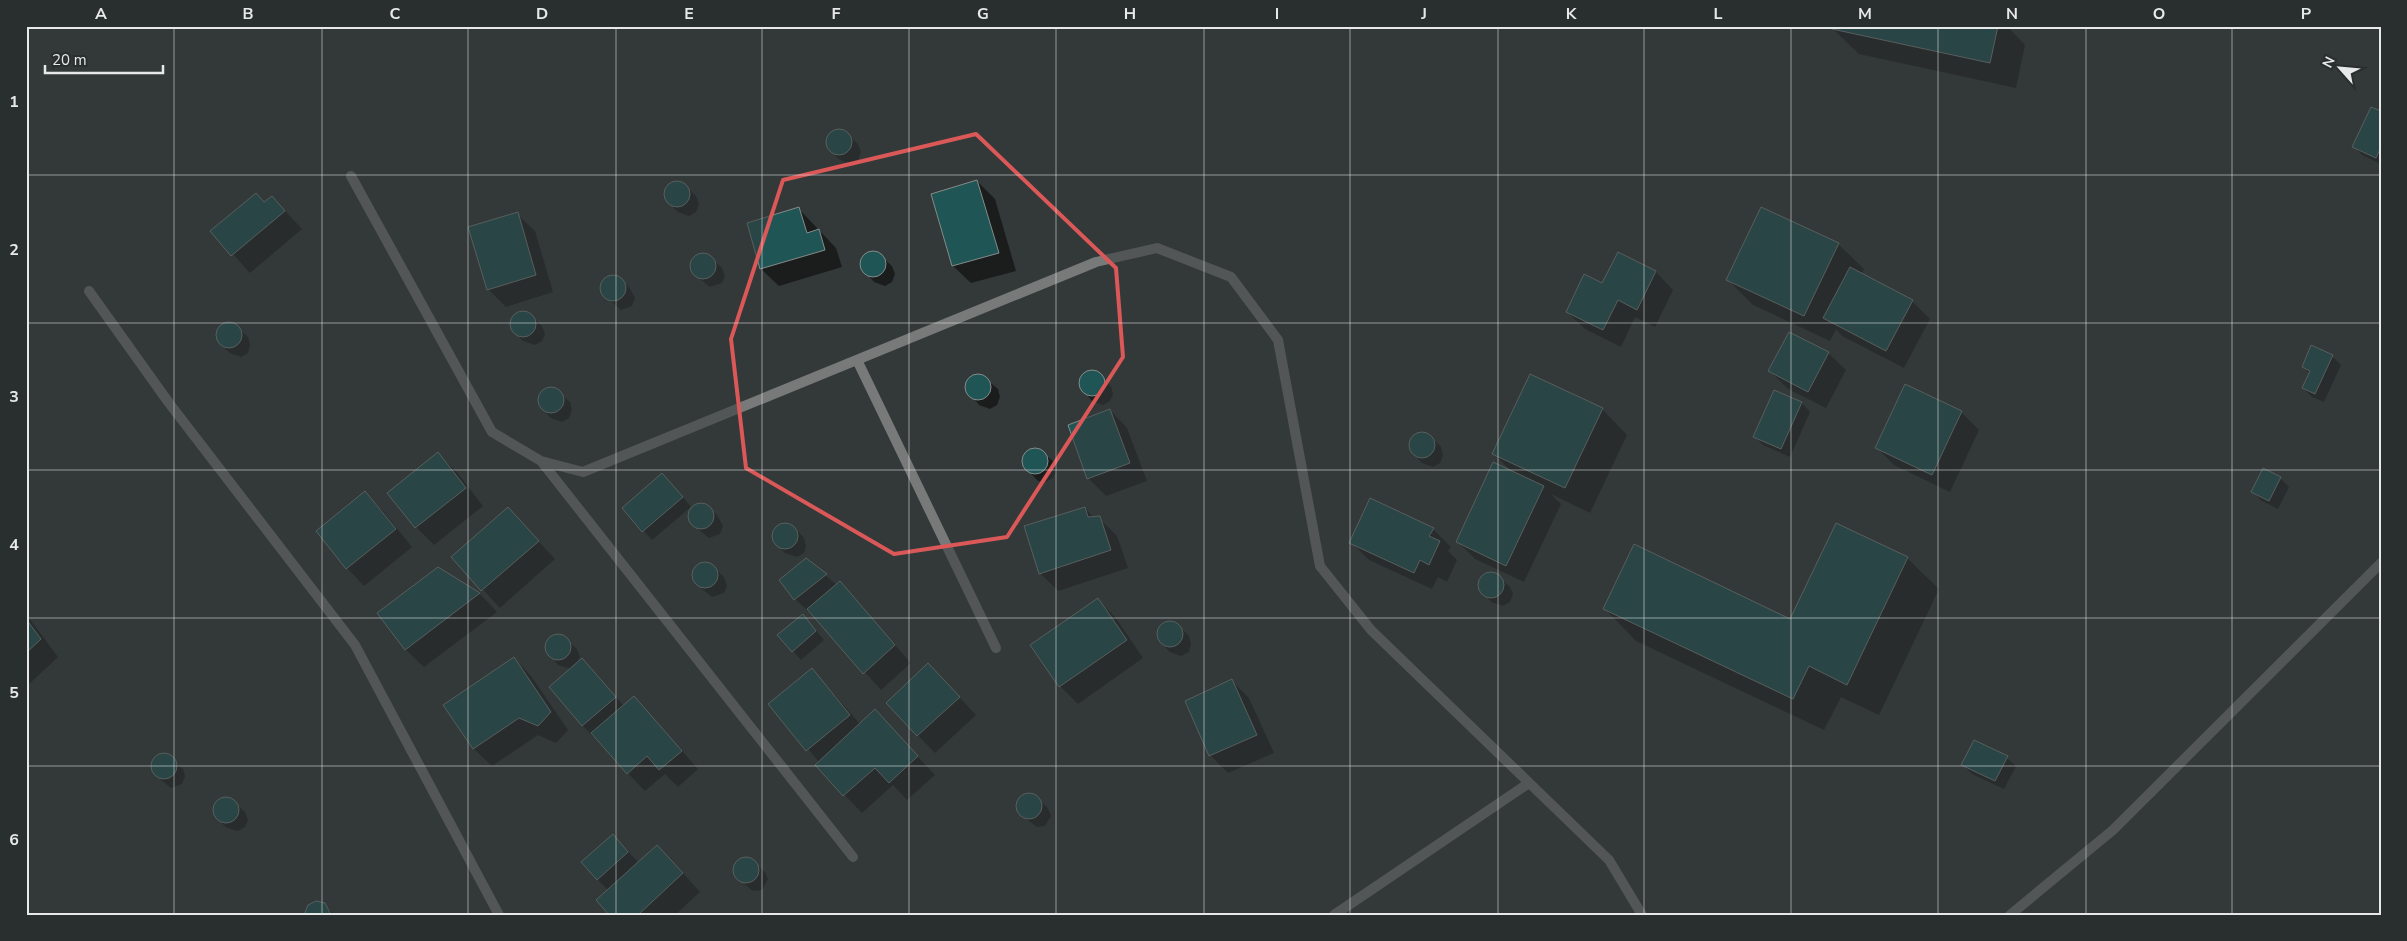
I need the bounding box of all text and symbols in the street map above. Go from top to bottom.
text: A [95,3,107,25]
text: B [242,3,254,25]
text: C [390,3,401,25]
text: D [536,3,548,25]
text: E [684,3,694,25]
text: F [832,3,841,25]
text: G [977,3,989,25]
text: H [1124,3,1136,25]
text: I [1275,3,1279,25]
text: J [1420,3,1427,25]
text: K [1566,3,1578,25]
text: L [1714,3,1723,25]
text: M [1858,3,1872,25]
text: N [2006,3,2018,25]
text: O [2153,3,2165,25]
text: P [2301,3,2311,25]
scale bar [45,42,162,74]
north arrow [2314,42,2364,92]
text: 20 m [52,50,87,70]
text: N [2318,53,2340,71]
text: 1 [9,91,19,113]
text: 2 [9,239,19,261]
text: 3 [9,386,19,408]
text: 4 [9,534,19,556]
text: 5 [9,682,19,704]
text: 6 [9,829,19,851]

